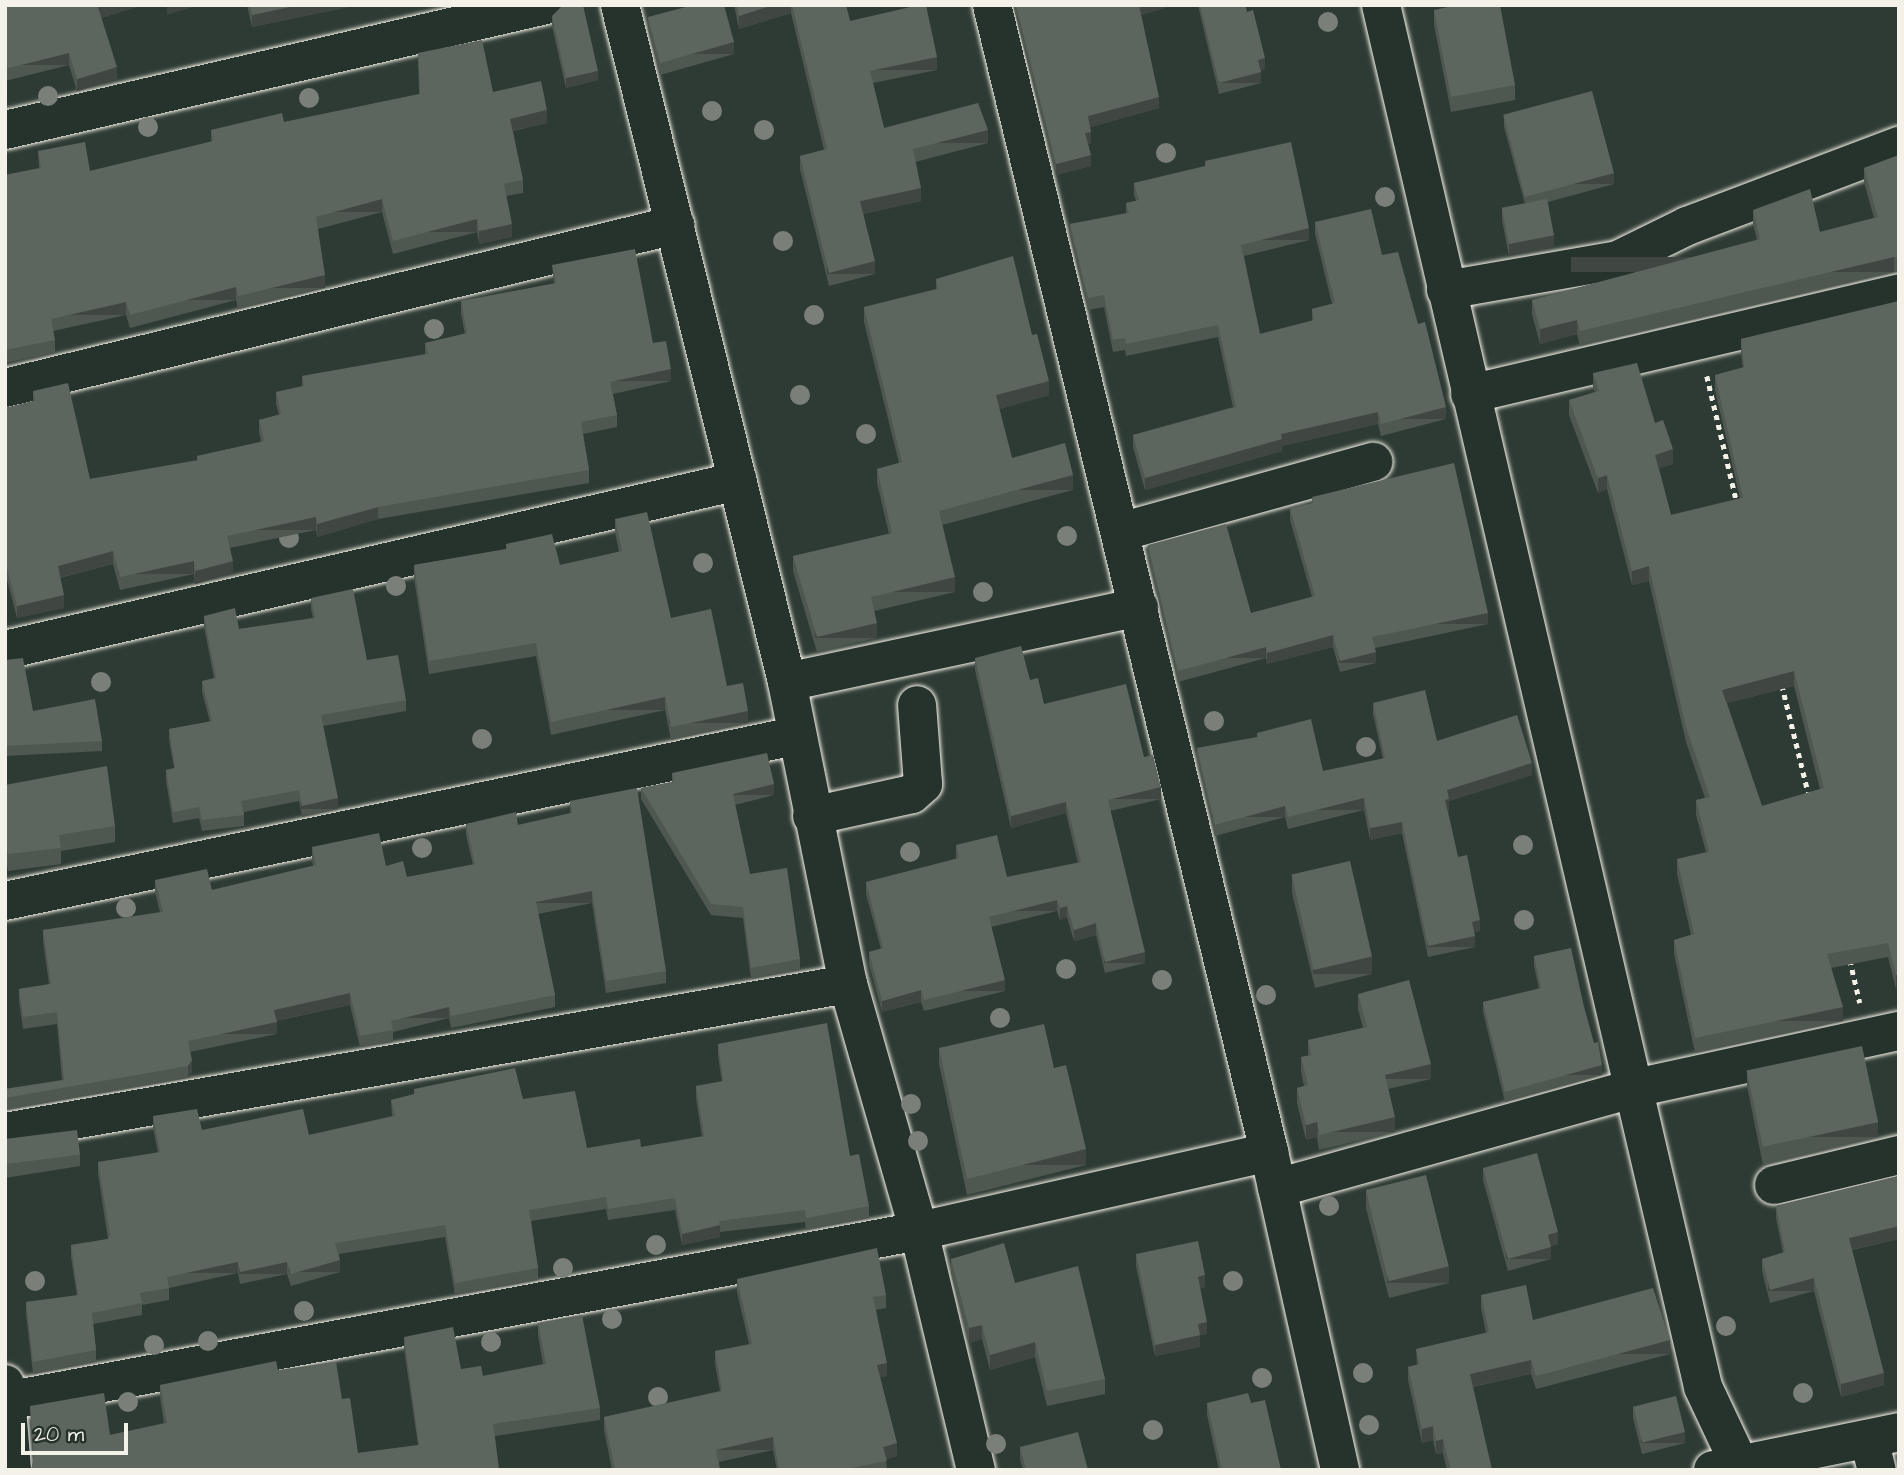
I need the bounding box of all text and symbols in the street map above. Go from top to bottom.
scale bar [24,1408,131,1452]
text: 20 m [34,1420,84,1449]

